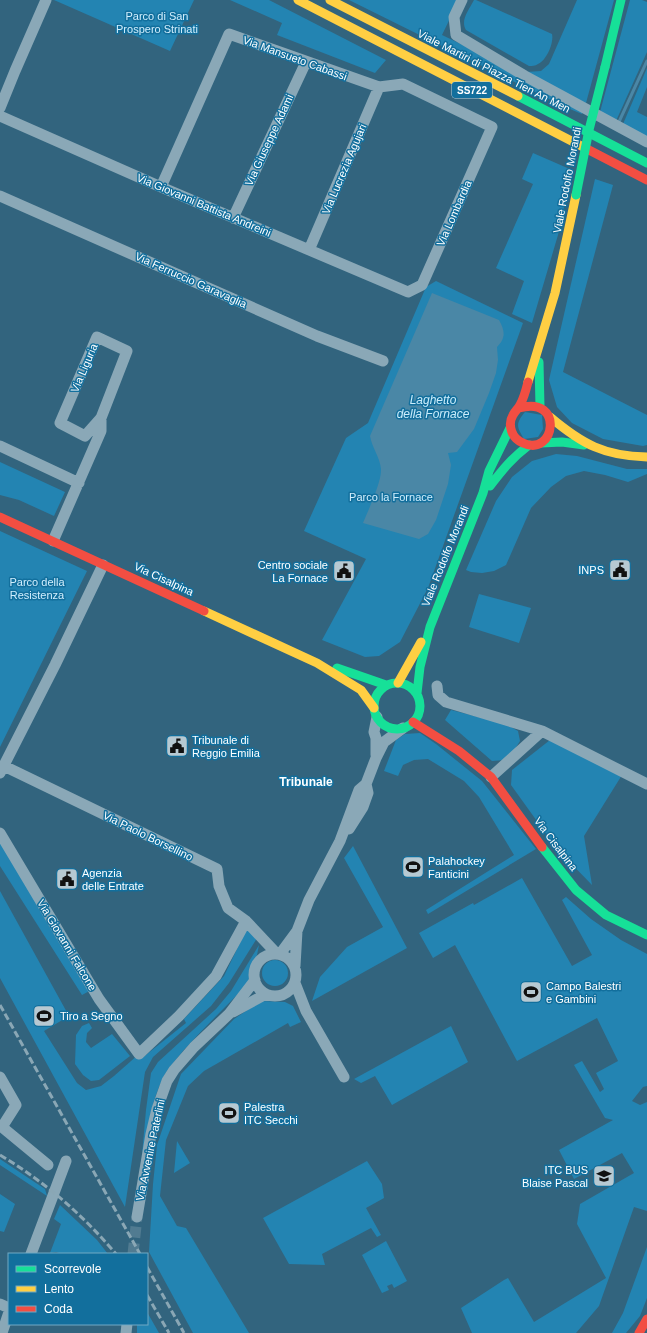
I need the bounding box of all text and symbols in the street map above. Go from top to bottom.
park label: Parco di San Prospero Strinati [116,10,198,35]
street label: Viale Martiri di Piazza Tien An Men [416,27,572,115]
street label: Via Mansueto Cabassi [241,34,349,82]
road number: SS722 [452,82,492,98]
street label: Via Giuseppe Adami [243,92,295,188]
street label: Via Lucrezia Agujari [320,122,368,216]
street label: Viale Rodolfo Morandi [551,126,583,234]
street label: Via Giovanni Battista Andreini [135,171,273,239]
street label: Via Lombardia [434,177,474,248]
street label: Via Ferruccio Garavaglia [133,250,249,310]
street label: Via Liguria [68,341,100,394]
water label: Laghetto della Fornace [397,393,470,421]
park label: Parco la Fornace [349,491,433,503]
street label: Viale Rodolfo Morandi [419,504,471,608]
public building icon: INPS [607,557,633,583]
public building icon: Centro sociale La Fornace [331,558,357,584]
place label: Centro sociale La Fornace [258,559,328,584]
street label: Via Cisalpina [132,560,196,598]
place label: INPS [578,564,604,576]
park label: Parco della Resistenza [9,576,65,601]
public building icon: Tribunale di Reggio Emilia [164,733,190,759]
place label: Tribunale di Reggio Emilia [192,734,261,759]
district label: Tribunale [279,775,333,789]
street label: Via Paolo Borsellino [101,809,195,863]
street label: Via Cisalpina [532,815,581,874]
sports icon: Palahockey Fanticini [400,854,426,880]
place label: Palahockey Fanticini [428,855,485,880]
public building icon: Agenzia delle Entrate [54,866,80,892]
place label: Agenzia delle Entrate [82,867,144,892]
street label: Via Giovanni Falcone [35,897,99,993]
sports icon: Campo Balestri e Gambini [518,979,544,1005]
place label: Campo Balestri e Gambini [546,980,621,1005]
sports icon: Tiro a Segno [31,1003,57,1029]
place label: Tiro a Segno [60,1010,123,1022]
street label: Via Avvenire Paterlini [133,1098,167,1202]
sports icon: Palestra ITC Secchi [216,1100,242,1126]
place label: Palestra ITC Secchi [244,1101,298,1126]
school or university icon: ITC BUS Blaise Pascal [591,1163,617,1189]
place label: ITC BUS Blaise Pascal [522,1164,588,1189]
legend [8,1253,148,1325]
text: Scorrevole [44,1262,102,1276]
text: Lento [44,1282,74,1296]
text: Coda [44,1302,73,1316]

